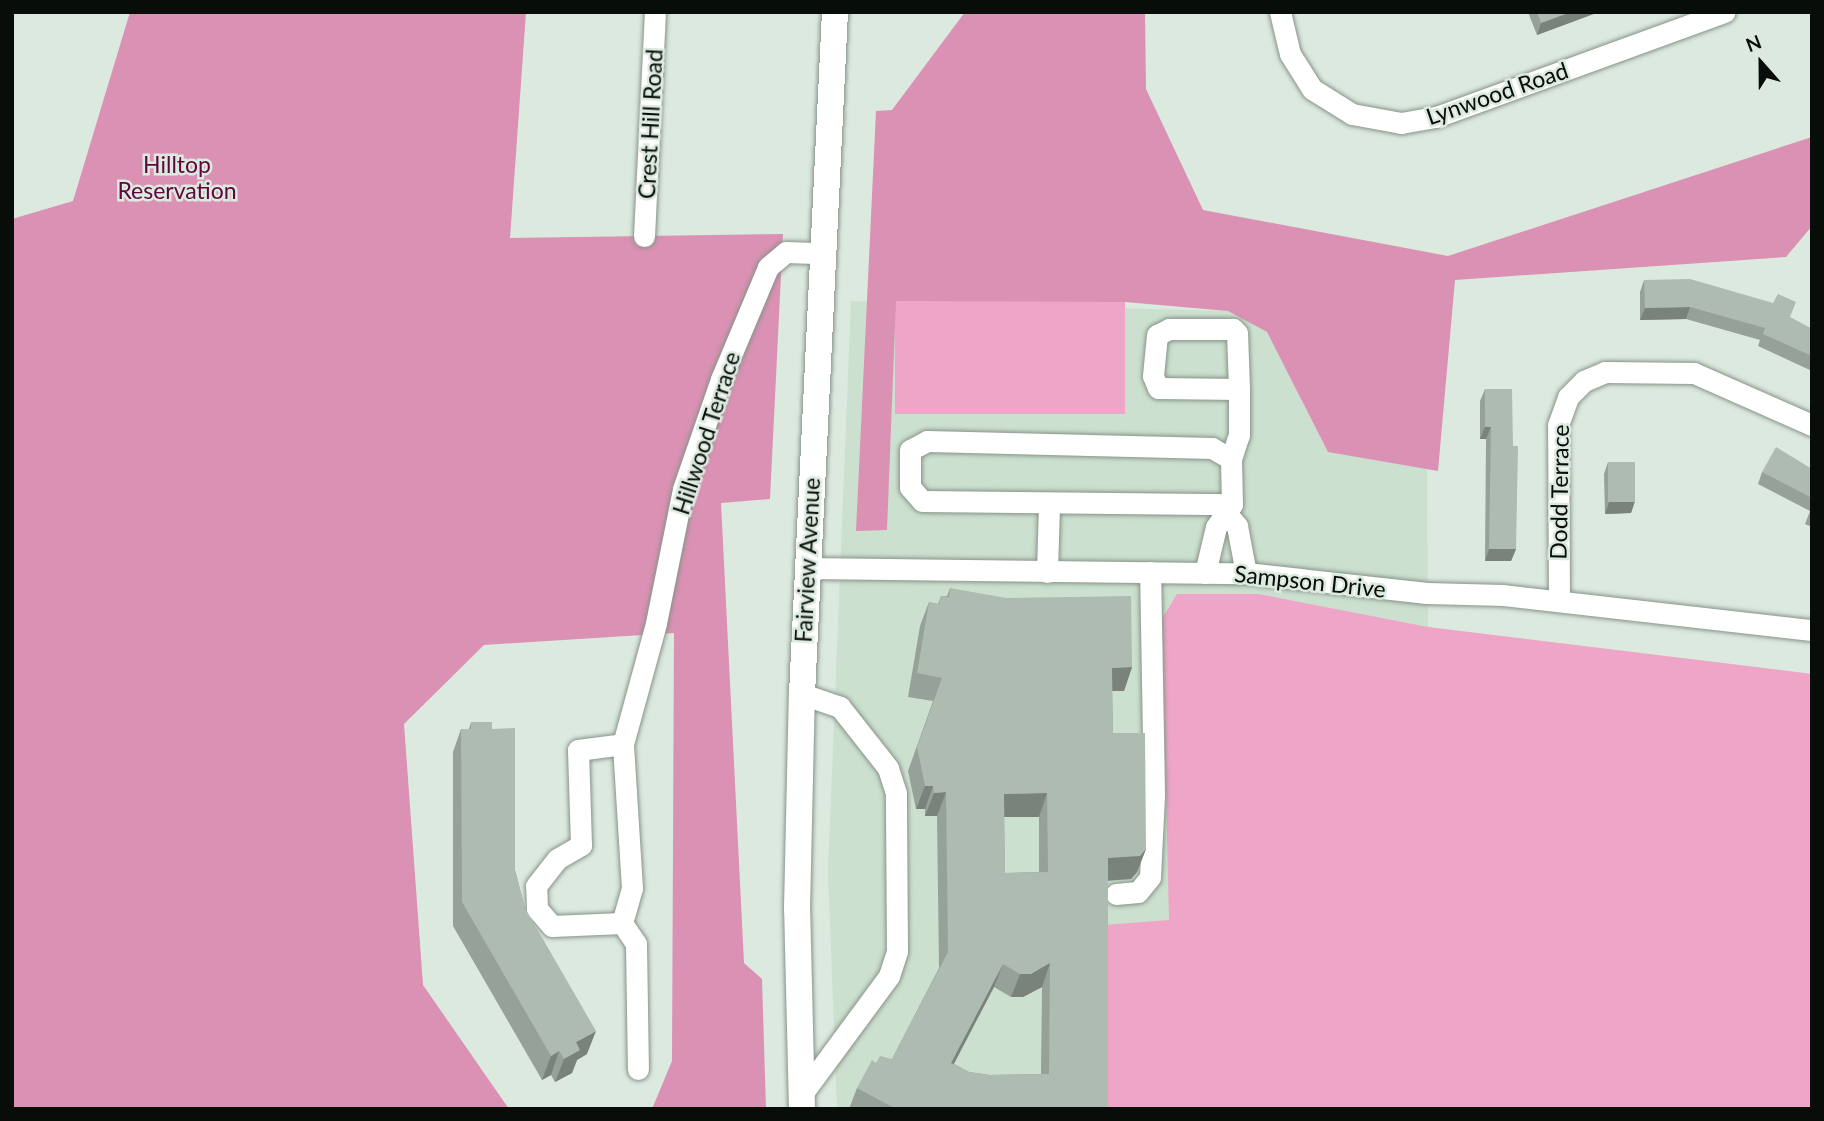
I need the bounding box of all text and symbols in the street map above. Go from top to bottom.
north arrow [1726,28,1796,98]
text: N [1742,30,1764,56]
street label: Crest Hill Road [632,48,668,200]
street label: Lynwood Road [1423,56,1571,130]
park label: Hilltop Reservation [117,150,237,204]
street label: Hillwood Terrace [667,348,745,518]
street label: Dodd Terrace [1544,424,1574,560]
street label: Fairview Avenue [789,476,825,644]
street label: Sampson Drive [1233,559,1387,603]

